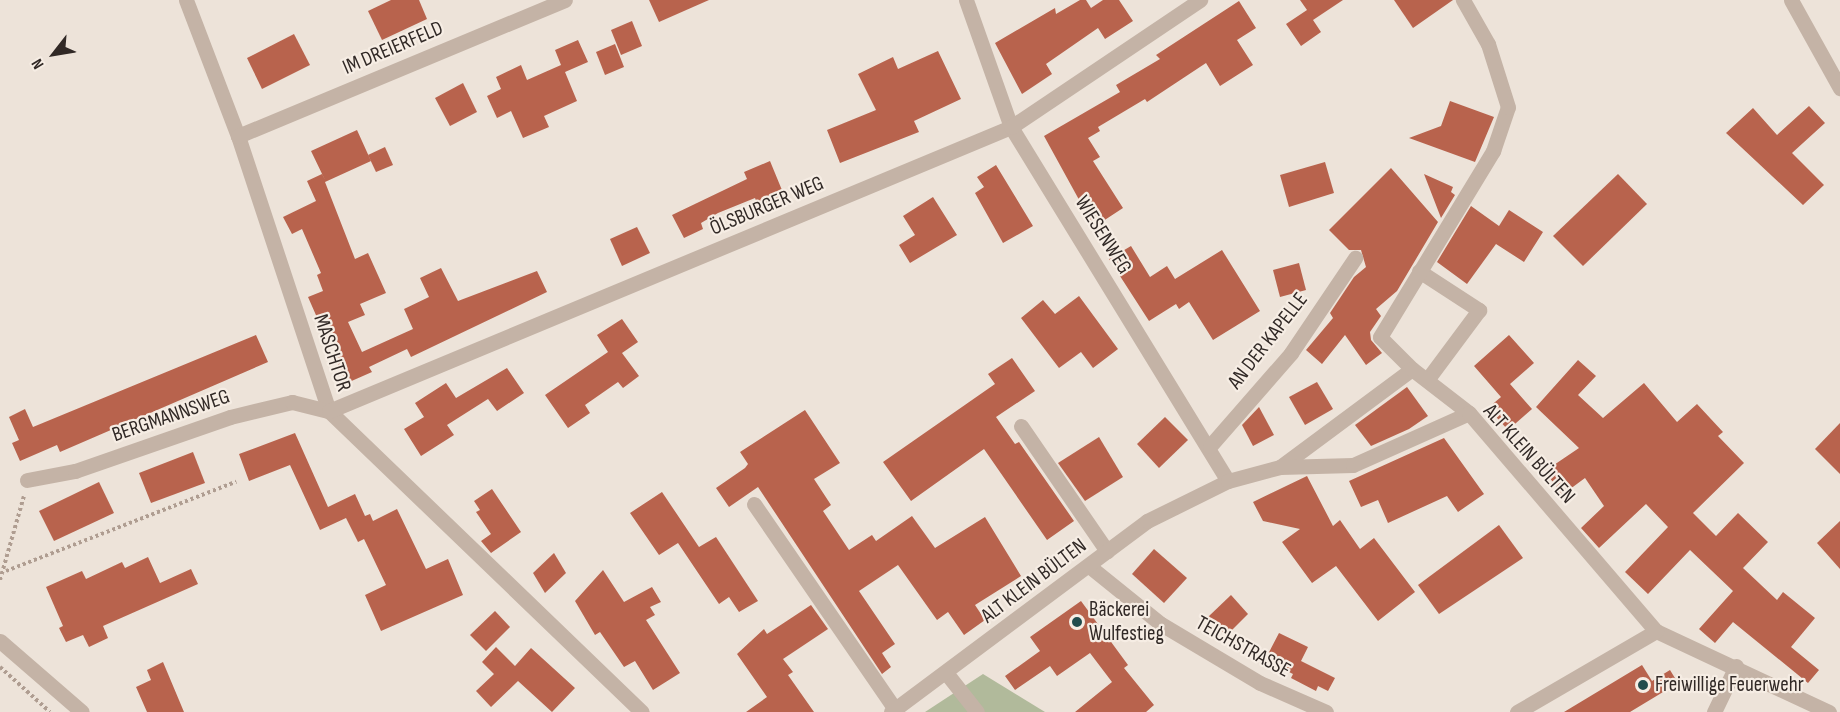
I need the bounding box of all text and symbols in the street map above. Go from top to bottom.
street label: IM DREIERFELD [339,16,447,80]
north arrow [24,24,84,84]
text: N [28,55,48,72]
street label: ÖLSBURGER WEG [706,171,828,241]
street label: WIESENWEG [1069,191,1137,279]
street label: AN DER KAPELLE [1223,288,1313,394]
street label: MASCHTOR [308,311,356,395]
street label: BERGMANNSWEG [109,384,233,448]
street label: ALT KLEIN BÜLTEN [1478,399,1580,509]
street label: ALT KLEIN BÜLTEN [976,533,1092,629]
place label: Bäckerei Wulfestieg [1089,597,1164,647]
street label: TEICHSTRASSE [1191,611,1295,683]
marker: Bäckerei Wulfestieg [1070,615,1084,629]
place label: Freiwillige Feuerwehr [1655,672,1804,698]
marker: Freiwillige Feuerwehr [1636,678,1650,692]

